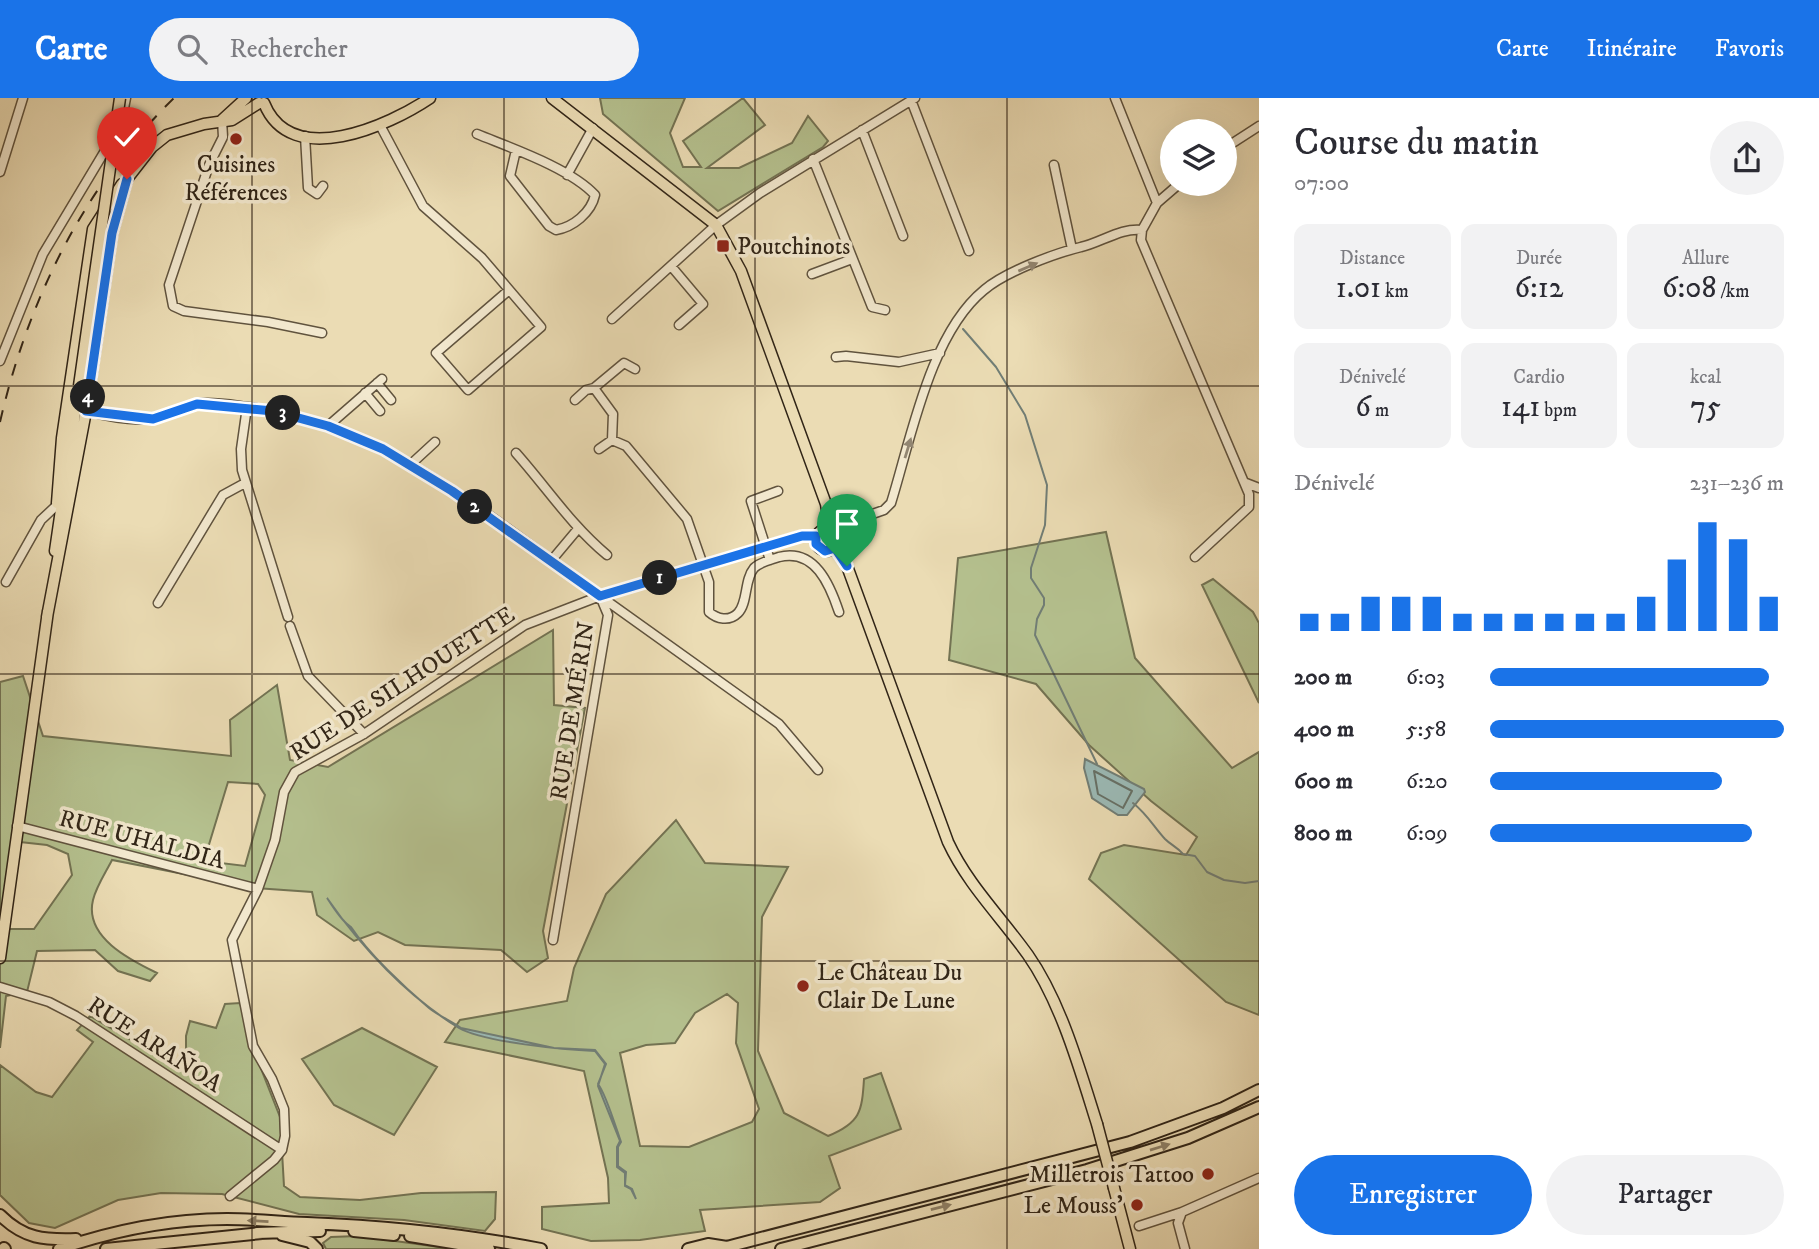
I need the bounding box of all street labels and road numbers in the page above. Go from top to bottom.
street label: RUE DE SILHOUETTE [285,600,521,768]
street label: RUE DE MÉRIN [544,620,602,803]
street label: RUE UHALDIA [56,803,229,877]
street label: RUE ARAÑOA [82,989,228,1100]

